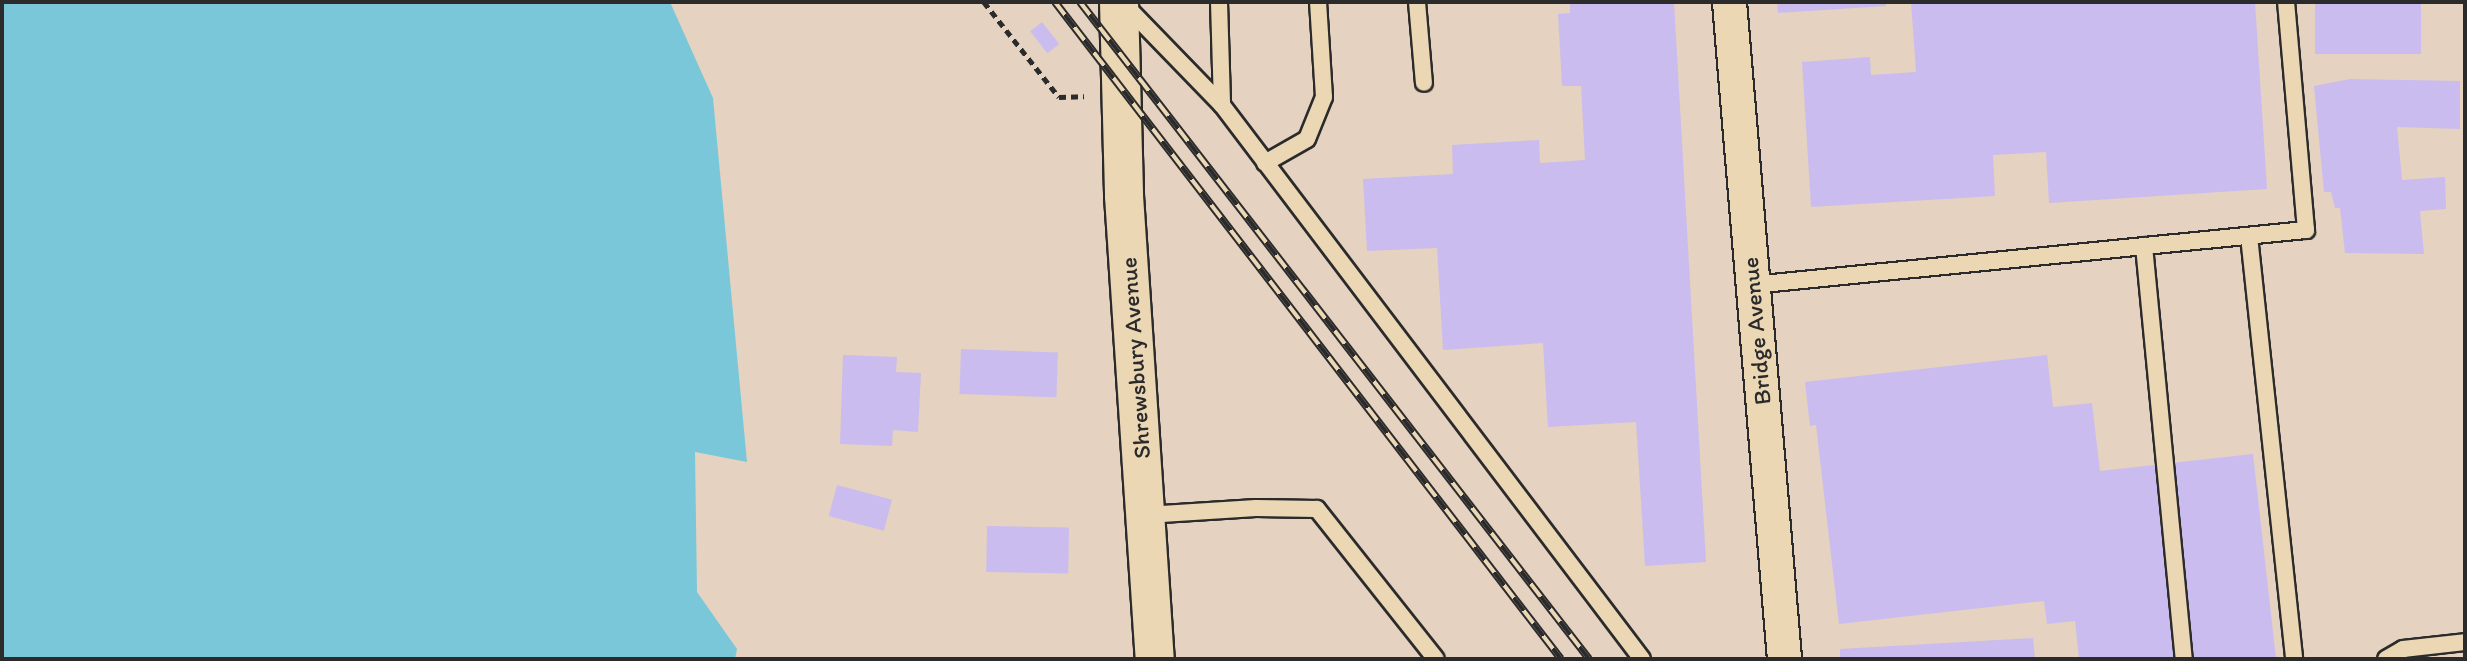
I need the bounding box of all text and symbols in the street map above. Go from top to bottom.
street label: Bridge Avenue [1735,256,1777,406]
street label: Shrewsbury Avenue [1114,257,1156,459]

